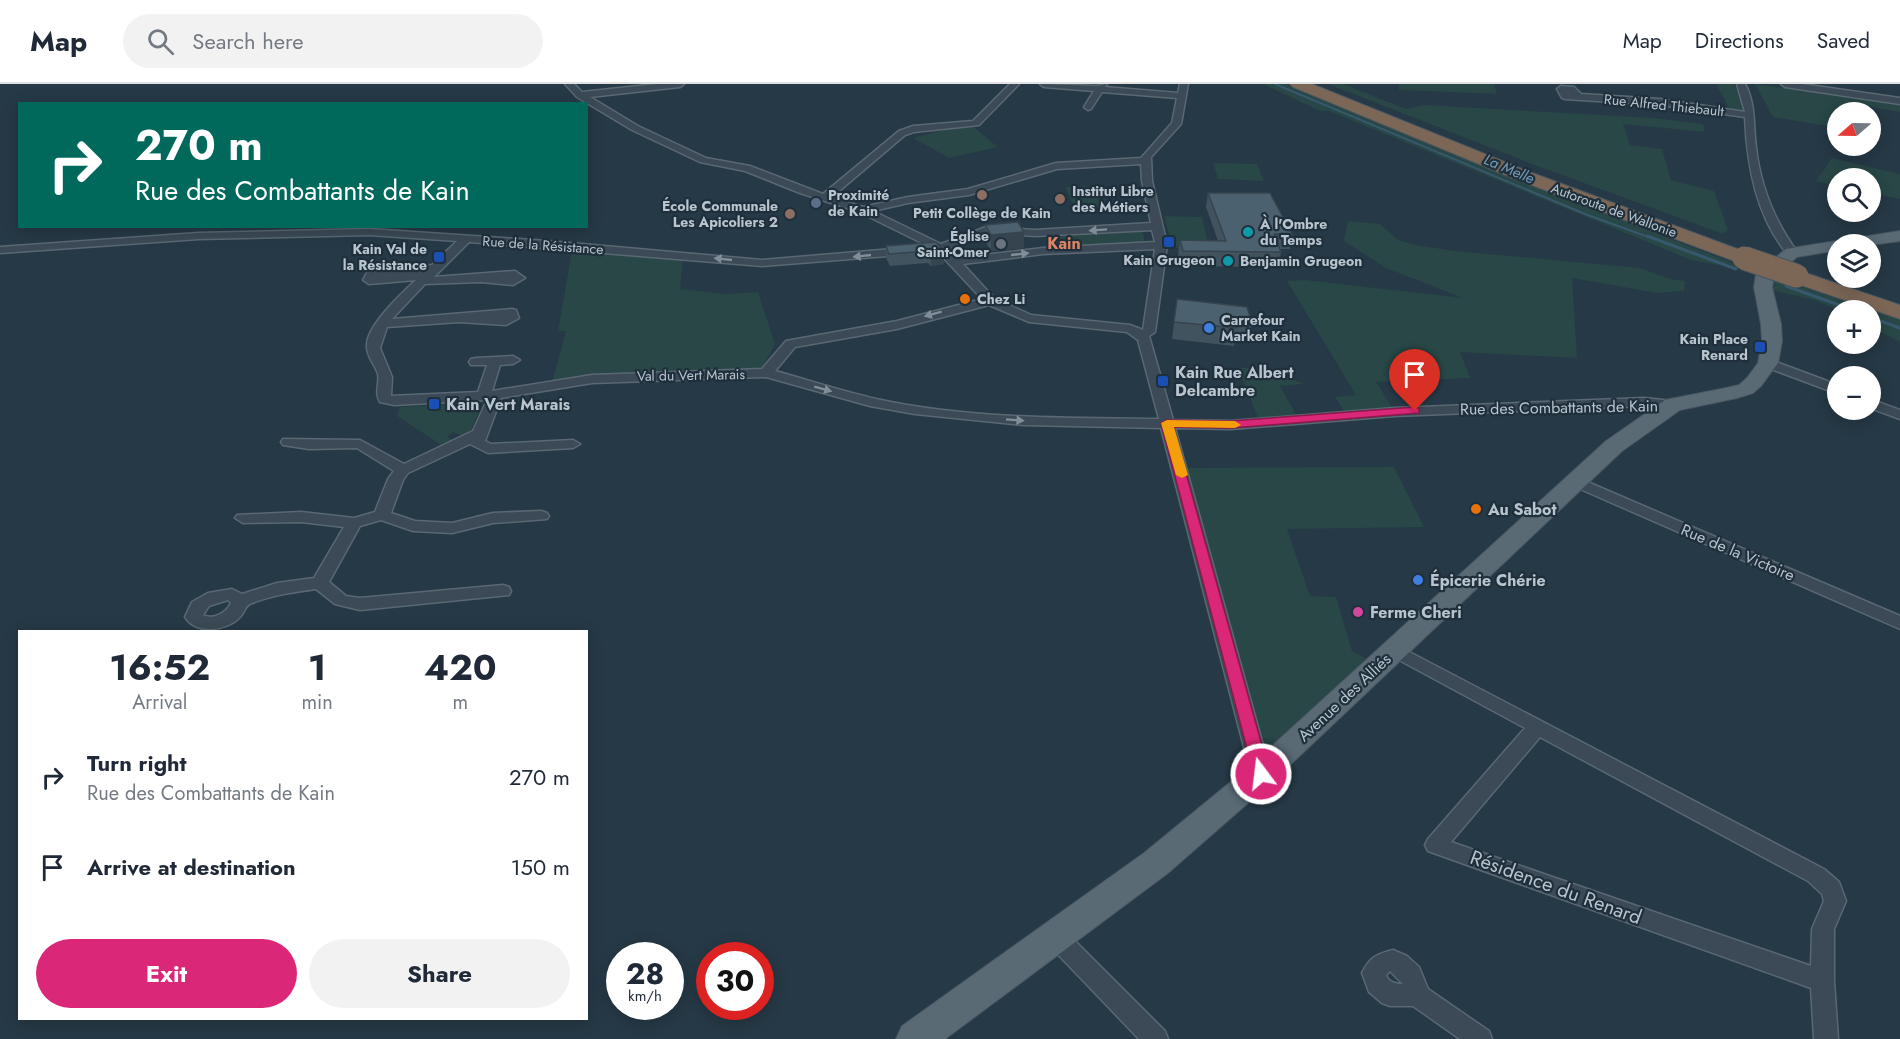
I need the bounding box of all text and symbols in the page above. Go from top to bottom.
search box [123,14,543,68]
text: Map [30,21,87,62]
icon: search [144,25,177,58]
text: Search here [192,25,304,57]
text: Map [1623,26,1662,56]
text: Directions [1695,26,1784,56]
text: Saved [1817,26,1870,56]
street label: Rue Alfred Thiebault [1603,89,1726,121]
north arrow [1827,102,1881,156]
map controls [1827,102,1881,420]
text: 270 m [135,115,263,176]
icon: right [36,126,114,204]
water label: La Melle [1480,149,1538,190]
button: search [1827,168,1881,222]
text: Rue des Combattants de Kain [135,171,470,210]
street label: Autoroute de Wallonie [1548,178,1680,242]
place label: Institut Libre des Métiers [1072,181,1154,217]
place label: Proximité de Kain [828,185,889,221]
marker: Petit Collège de Kain [975,188,989,202]
marker: Institut Libre des Métiers [1053,192,1067,206]
place label: École Communale Les Apicoliers 2 [662,196,778,232]
marker: Proximité de Kain [809,196,823,210]
place label: Petit Collège de Kain [913,203,1051,223]
marker: École Communale Les Apicoliers 2 [783,207,797,221]
place label: À l'Ombre du Temps [1259,214,1327,250]
one-way arrow [1089,225,1108,235]
marker: À l'Ombre du Temps [1241,225,1255,239]
place label: Église Saint-Omer [916,226,989,262]
street label: Rue de la Résistance [482,231,604,259]
district label: Kain [1047,232,1081,255]
button: layers [1827,234,1881,288]
marker: Kain Grugeon [1162,235,1176,249]
marker: Église Saint-Omer [994,237,1008,251]
place label: Kain Val de la Résistance [343,239,427,275]
one-way arrow [1011,249,1030,259]
marker: Kain Val de la Résistance [432,250,446,264]
place label: Kain Grugeon [1123,250,1215,270]
one-way arrow [852,251,871,260]
place label: Benjamin Grugeon [1240,251,1362,271]
one-way arrow [713,254,732,264]
marker: Benjamin Grugeon [1221,254,1235,268]
place label: Chez Li [977,289,1025,309]
marker: Chez Li [958,292,972,306]
button: + [1827,300,1881,354]
one-way arrow [924,310,942,320]
place label: Carrefour Market Kain [1221,310,1301,346]
marker: Carrefour Market Kain [1202,321,1216,335]
place label: Kain Place Renard [1680,329,1748,365]
marker: Kain Place Renard [1753,340,1767,354]
pin [1389,349,1440,411]
icon: arrive [1398,358,1431,391]
place label: Kain Rue Albert Delcambre [1175,361,1294,402]
street label: Val du Vert Marais [637,364,746,386]
button: − [1827,366,1881,420]
marker: Kain Rue Albert Delcambre [1156,374,1170,388]
one-way arrow [814,384,832,394]
place label: Kain Vert Marais [446,393,570,416]
street label: Rue des Combattants de Kain [1460,394,1658,421]
marker: Kain Vert Marais [427,397,441,411]
one-way arrow [1005,416,1024,425]
place label: Au Sabot [1487,498,1557,521]
marker: Au Sabot [1469,502,1483,516]
street label: Rue de la Victoire [1677,518,1798,587]
place label: Épicerie Chérie [1430,569,1546,592]
marker: Épicerie Chérie [1411,573,1425,587]
place label: Ferme Cheri [1370,601,1462,624]
marker: Ferme Cheri [1351,605,1365,619]
text: 16:52 [109,641,210,693]
text: 1 [308,641,326,693]
text: 420 [424,641,497,693]
street label: Avenue des Alliés [1293,648,1396,747]
text: Arrival [132,688,187,717]
text: min [301,688,333,717]
text: m [453,688,468,717]
position arrow [1229,742,1293,806]
text: Turn right [87,747,187,779]
icon: right [36,761,69,794]
text: 270 m [509,761,570,793]
text: Rue des Combattants de Kain [87,779,335,808]
street label: Résidence du Renard [1466,843,1646,932]
icon: arrive [36,851,69,884]
text: Arrive at destination [87,851,296,883]
text: 150 m [511,851,570,883]
button: Exit [36,939,297,1008]
button: Share [309,939,570,1008]
speed limit sign: 30 [696,942,774,1020]
text: 28 [626,952,664,995]
text: km/h [628,985,662,1007]

